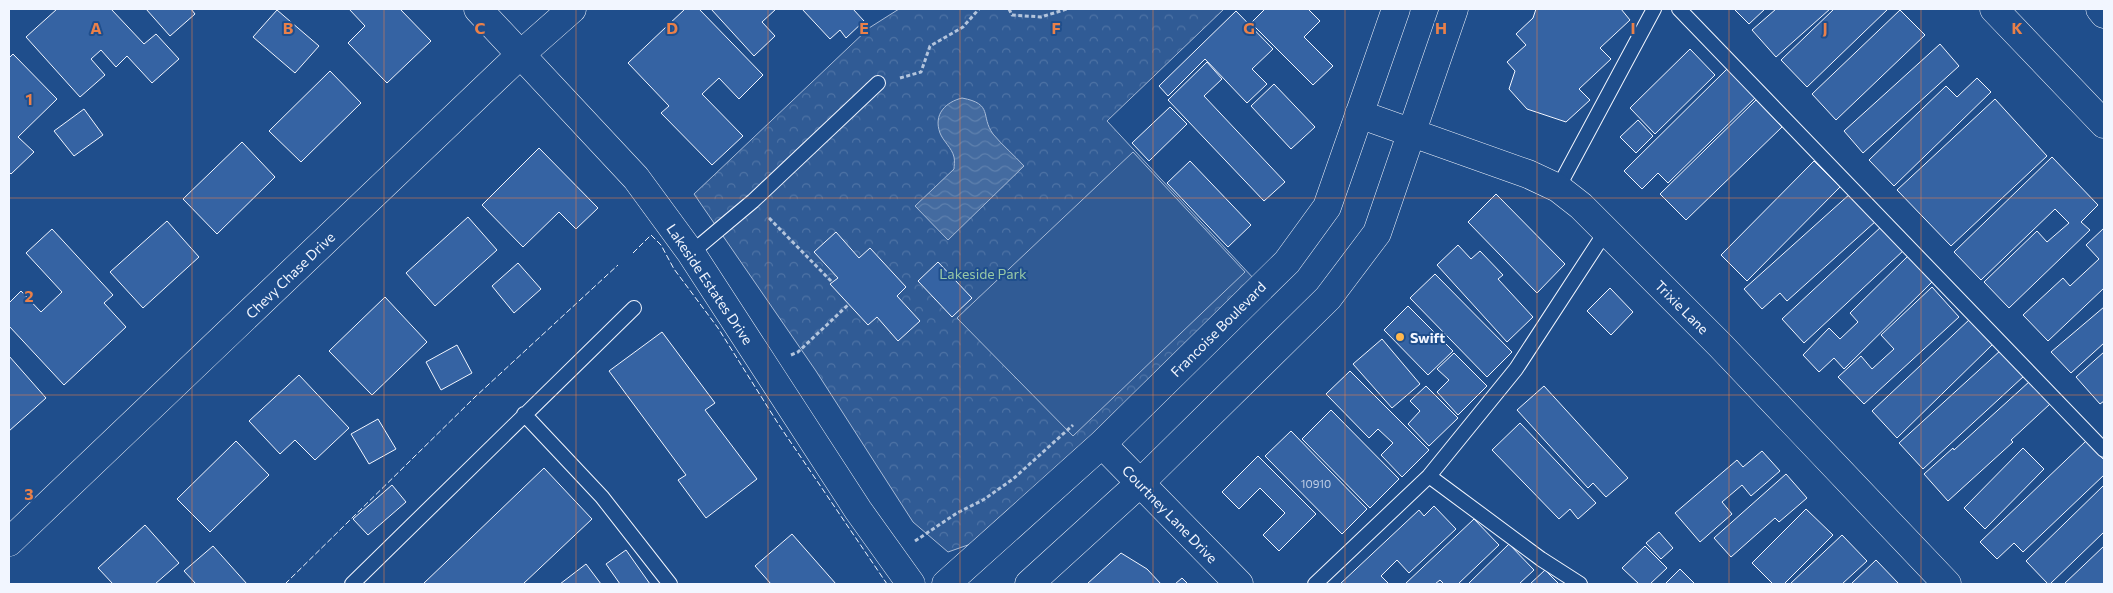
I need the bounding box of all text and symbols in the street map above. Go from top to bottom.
text: A [90,18,102,37]
text: B [283,18,294,37]
text: C [475,18,486,37]
text: D [666,18,678,37]
text: E [859,18,869,37]
text: F [1051,18,1061,37]
text: G [1243,18,1255,37]
text: H [1435,18,1447,37]
text: I [1630,18,1636,37]
text: J [1822,18,1828,37]
text: K [2011,18,2023,37]
text: 1 [25,89,33,108]
street label: Lakeside Estates Drive [663,221,757,347]
street label: Chevy Chase Drive [242,228,338,322]
park label: Lakeside Park [939,265,1027,282]
street label: Trixie Lane [1652,277,1712,337]
street label: Francoise Boulevard [1167,278,1269,380]
text: 2 [24,286,34,305]
place label: Swift [1410,329,1445,346]
marker: Swift [1394,331,1406,343]
street label: Courtney Lane Drive [1119,462,1221,566]
house number: 10910 [1301,477,1331,490]
text: 3 [24,484,34,503]

